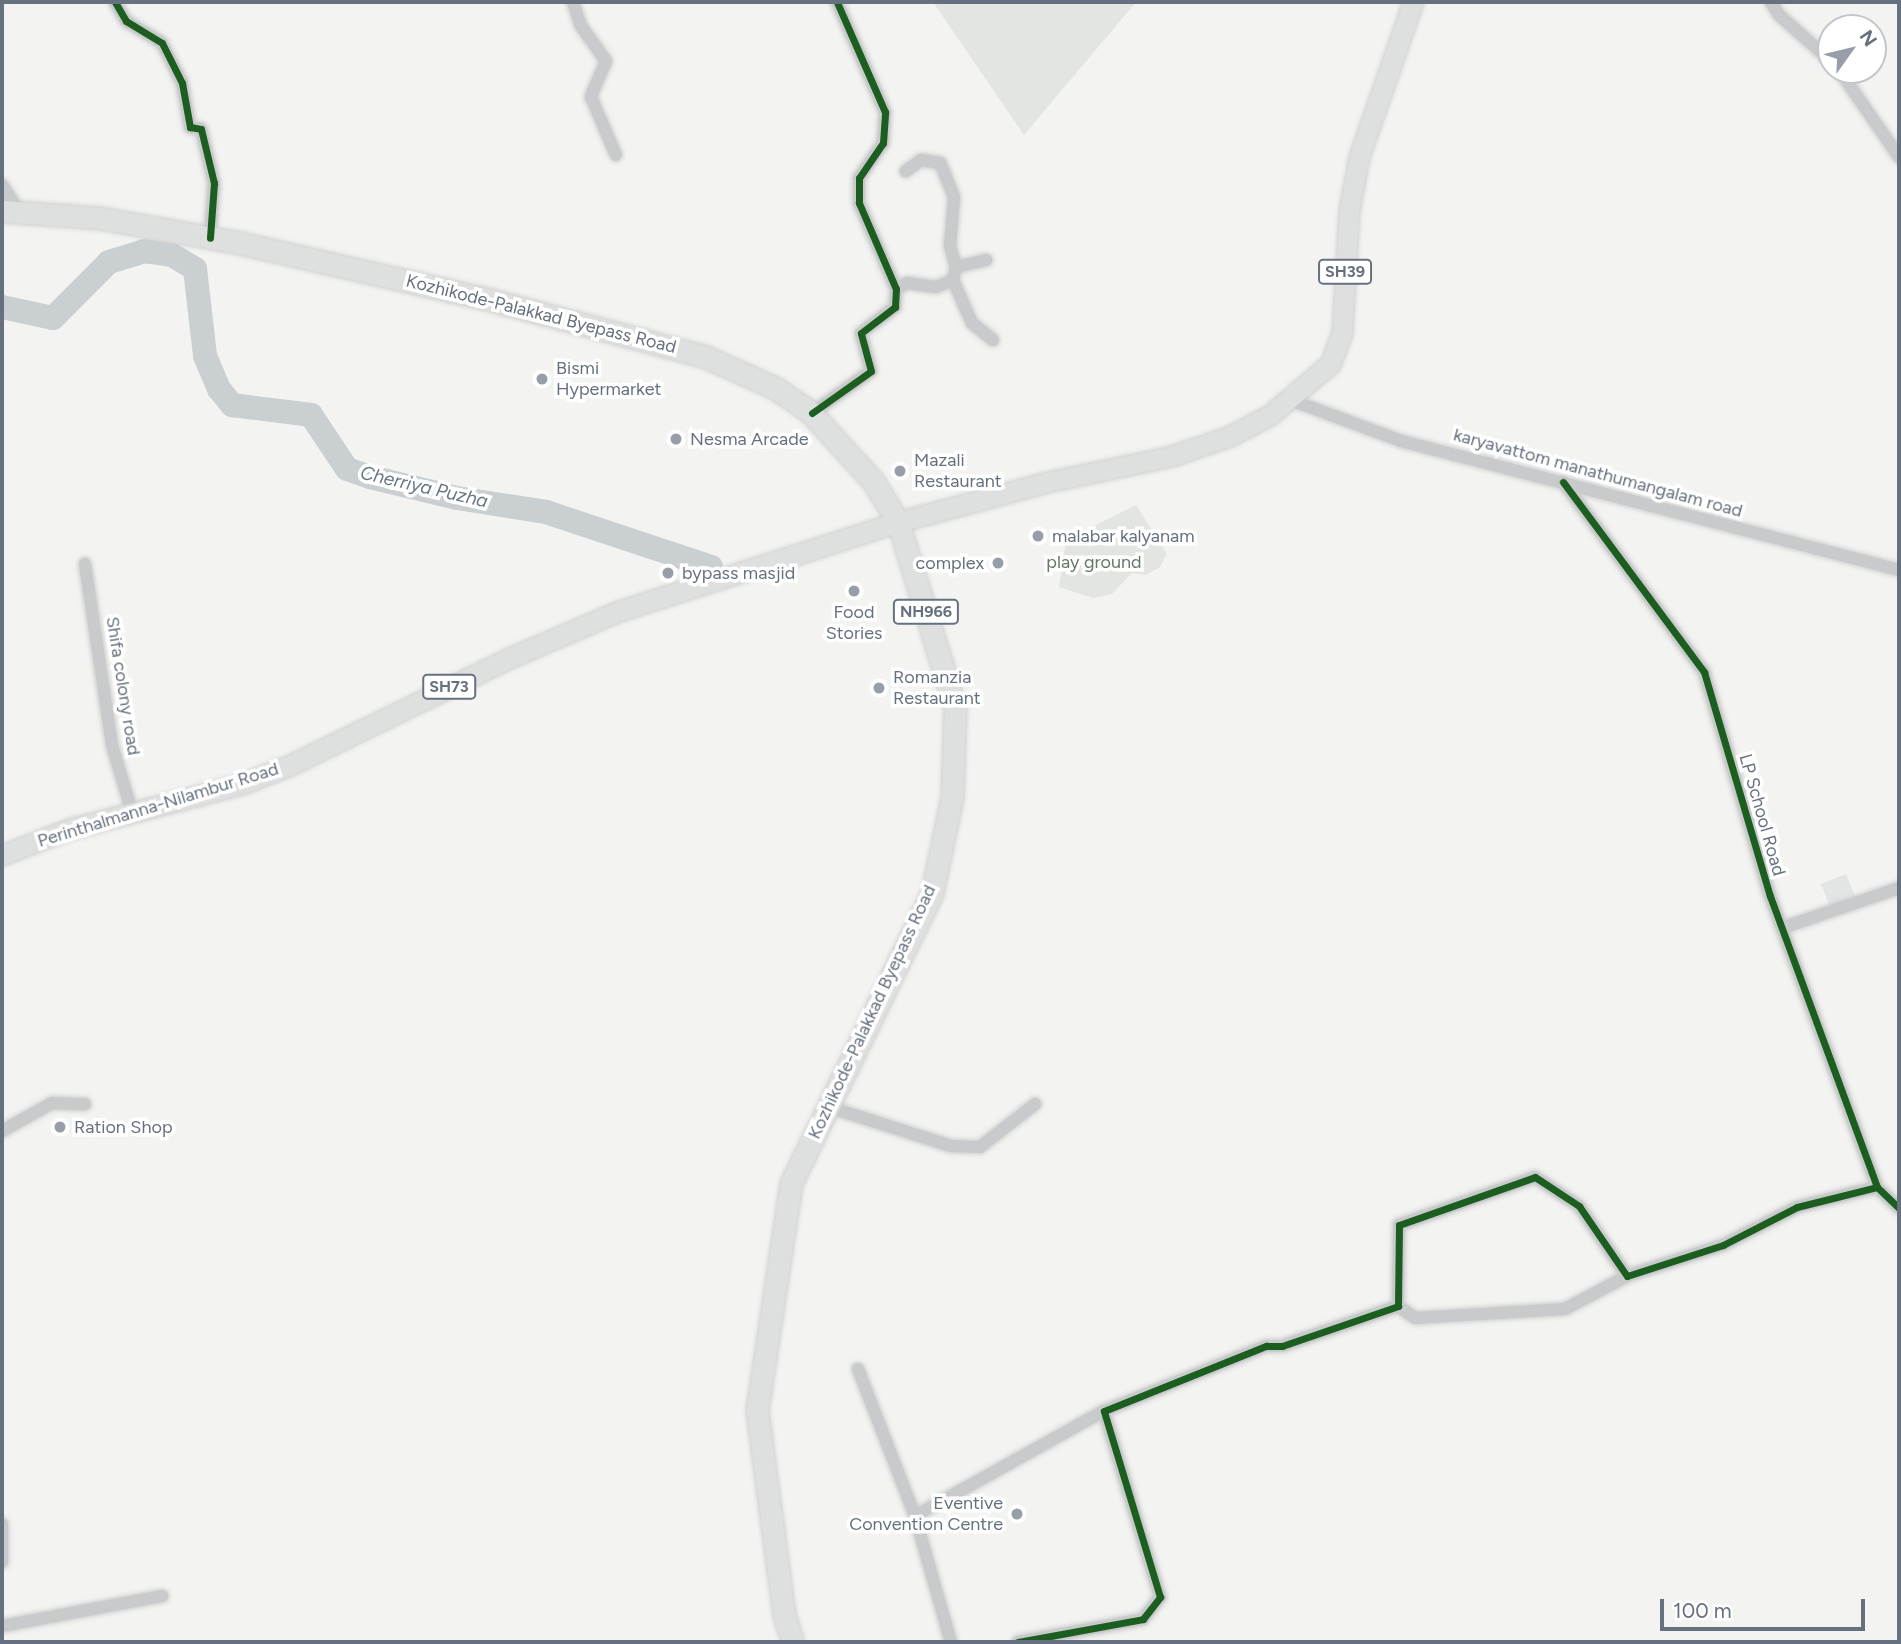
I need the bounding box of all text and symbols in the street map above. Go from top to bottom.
north arrow [1817,14,1887,84]
text: N [1855,26,1882,51]
road number: SH39 [1317,260,1373,284]
street label: Kozhikode-Palakkad Byepass Road [404,270,678,358]
place label: Bismi Hypermarket [556,358,661,400]
marker: Bismi Hypermarket [534,371,550,387]
street label: karyavattom manathumangalam road [1451,424,1745,522]
place label: Nesma Arcade [690,428,809,450]
marker: Nesma Arcade [668,431,684,447]
place label: Mazali Restaurant [914,450,1002,492]
water label: Cherriya Puzha [358,461,490,513]
marker: Mazali Restaurant [892,463,908,479]
place label: malabar kalyanam [1052,525,1195,547]
marker: malabar kalyanam [1030,528,1046,544]
park label: play ground [1046,551,1142,573]
place label: complex [916,552,984,574]
marker: complex [990,555,1006,571]
place label: bypass masjid [682,562,795,584]
marker: bypass masjid [660,565,676,581]
marker: Food Stories [846,583,862,599]
road number: NH966 [893,600,959,624]
place label: Food Stories [826,602,882,644]
street label: Shifa colony road [101,615,145,757]
place label: Romanzia Restaurant [893,667,981,710]
road number: SH73 [421,674,477,700]
marker: Romanzia Restaurant [871,680,887,696]
street label: LP School Road [1734,752,1790,878]
street label: Perinthalmanna-Nilambur Road [35,758,281,852]
street label: Kozhikode-Palakkad Byepass Road [804,882,940,1142]
place label: Ration Shop [74,1116,173,1138]
marker: Ration Shop [52,1119,68,1135]
place label: Eventive Convention Centre [849,1493,1003,1536]
marker: Eventive Convention Centre [1009,1506,1025,1522]
scale bar [1663,1584,1868,1628]
text: 100 m [1673,1598,1732,1623]

